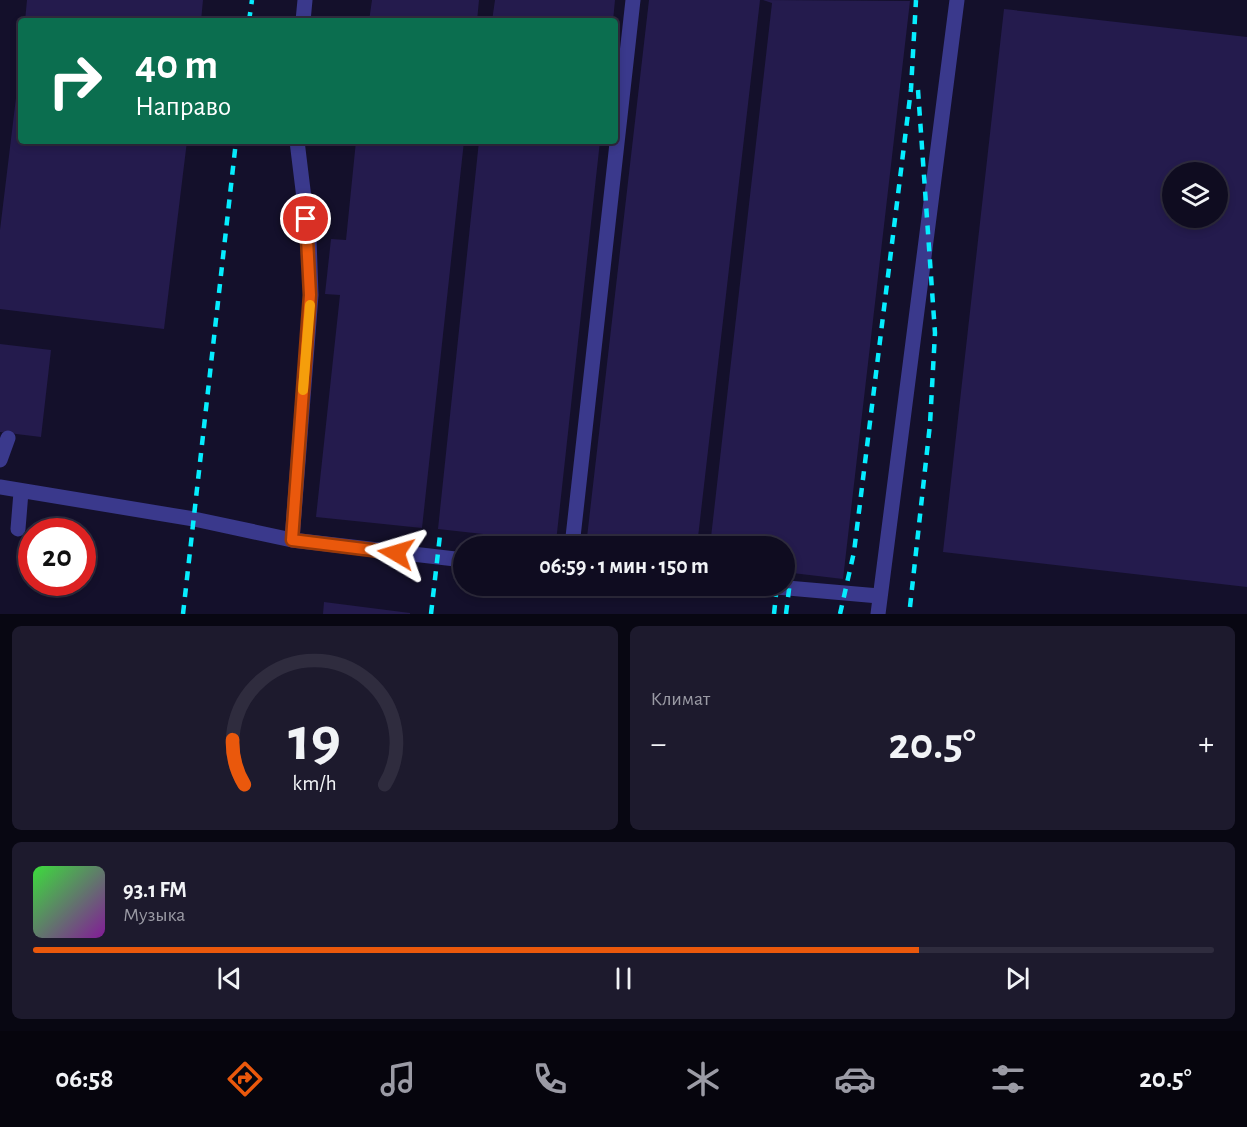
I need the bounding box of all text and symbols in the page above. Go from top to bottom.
icon: right [36,42,114,120]
text: 40 m [135,44,218,86]
text: Направо [135,93,231,120]
map controls [1162,162,1228,228]
button: layers [1162,162,1228,228]
pin [280,193,331,244]
icon: arrive [289,202,322,235]
speed limit sign: 20 [18,518,96,596]
position arrow [364,521,428,585]
text: 06:59 · 1 мин · 150 m [539,555,709,577]
text: Климат [651,689,710,709]
text: 19 [288,709,341,771]
text: 20.5° [888,722,976,767]
text: − [651,728,666,761]
text: + [1198,728,1214,761]
text: km/h [293,773,337,794]
text: 93.1 FM [123,879,187,901]
text: Музыка [123,905,185,925]
icon: previous [213,962,246,995]
icon: pause [607,962,640,995]
icon: next [1001,962,1034,995]
icon: directions [224,1058,266,1100]
icon: music [377,1058,419,1100]
icon: phone [529,1058,571,1100]
icon: climate [682,1058,724,1100]
icon: car [834,1058,876,1100]
icon: filters [987,1058,1029,1100]
text: 06:58 [55,1065,114,1092]
text: 20.5° [1139,1065,1192,1092]

